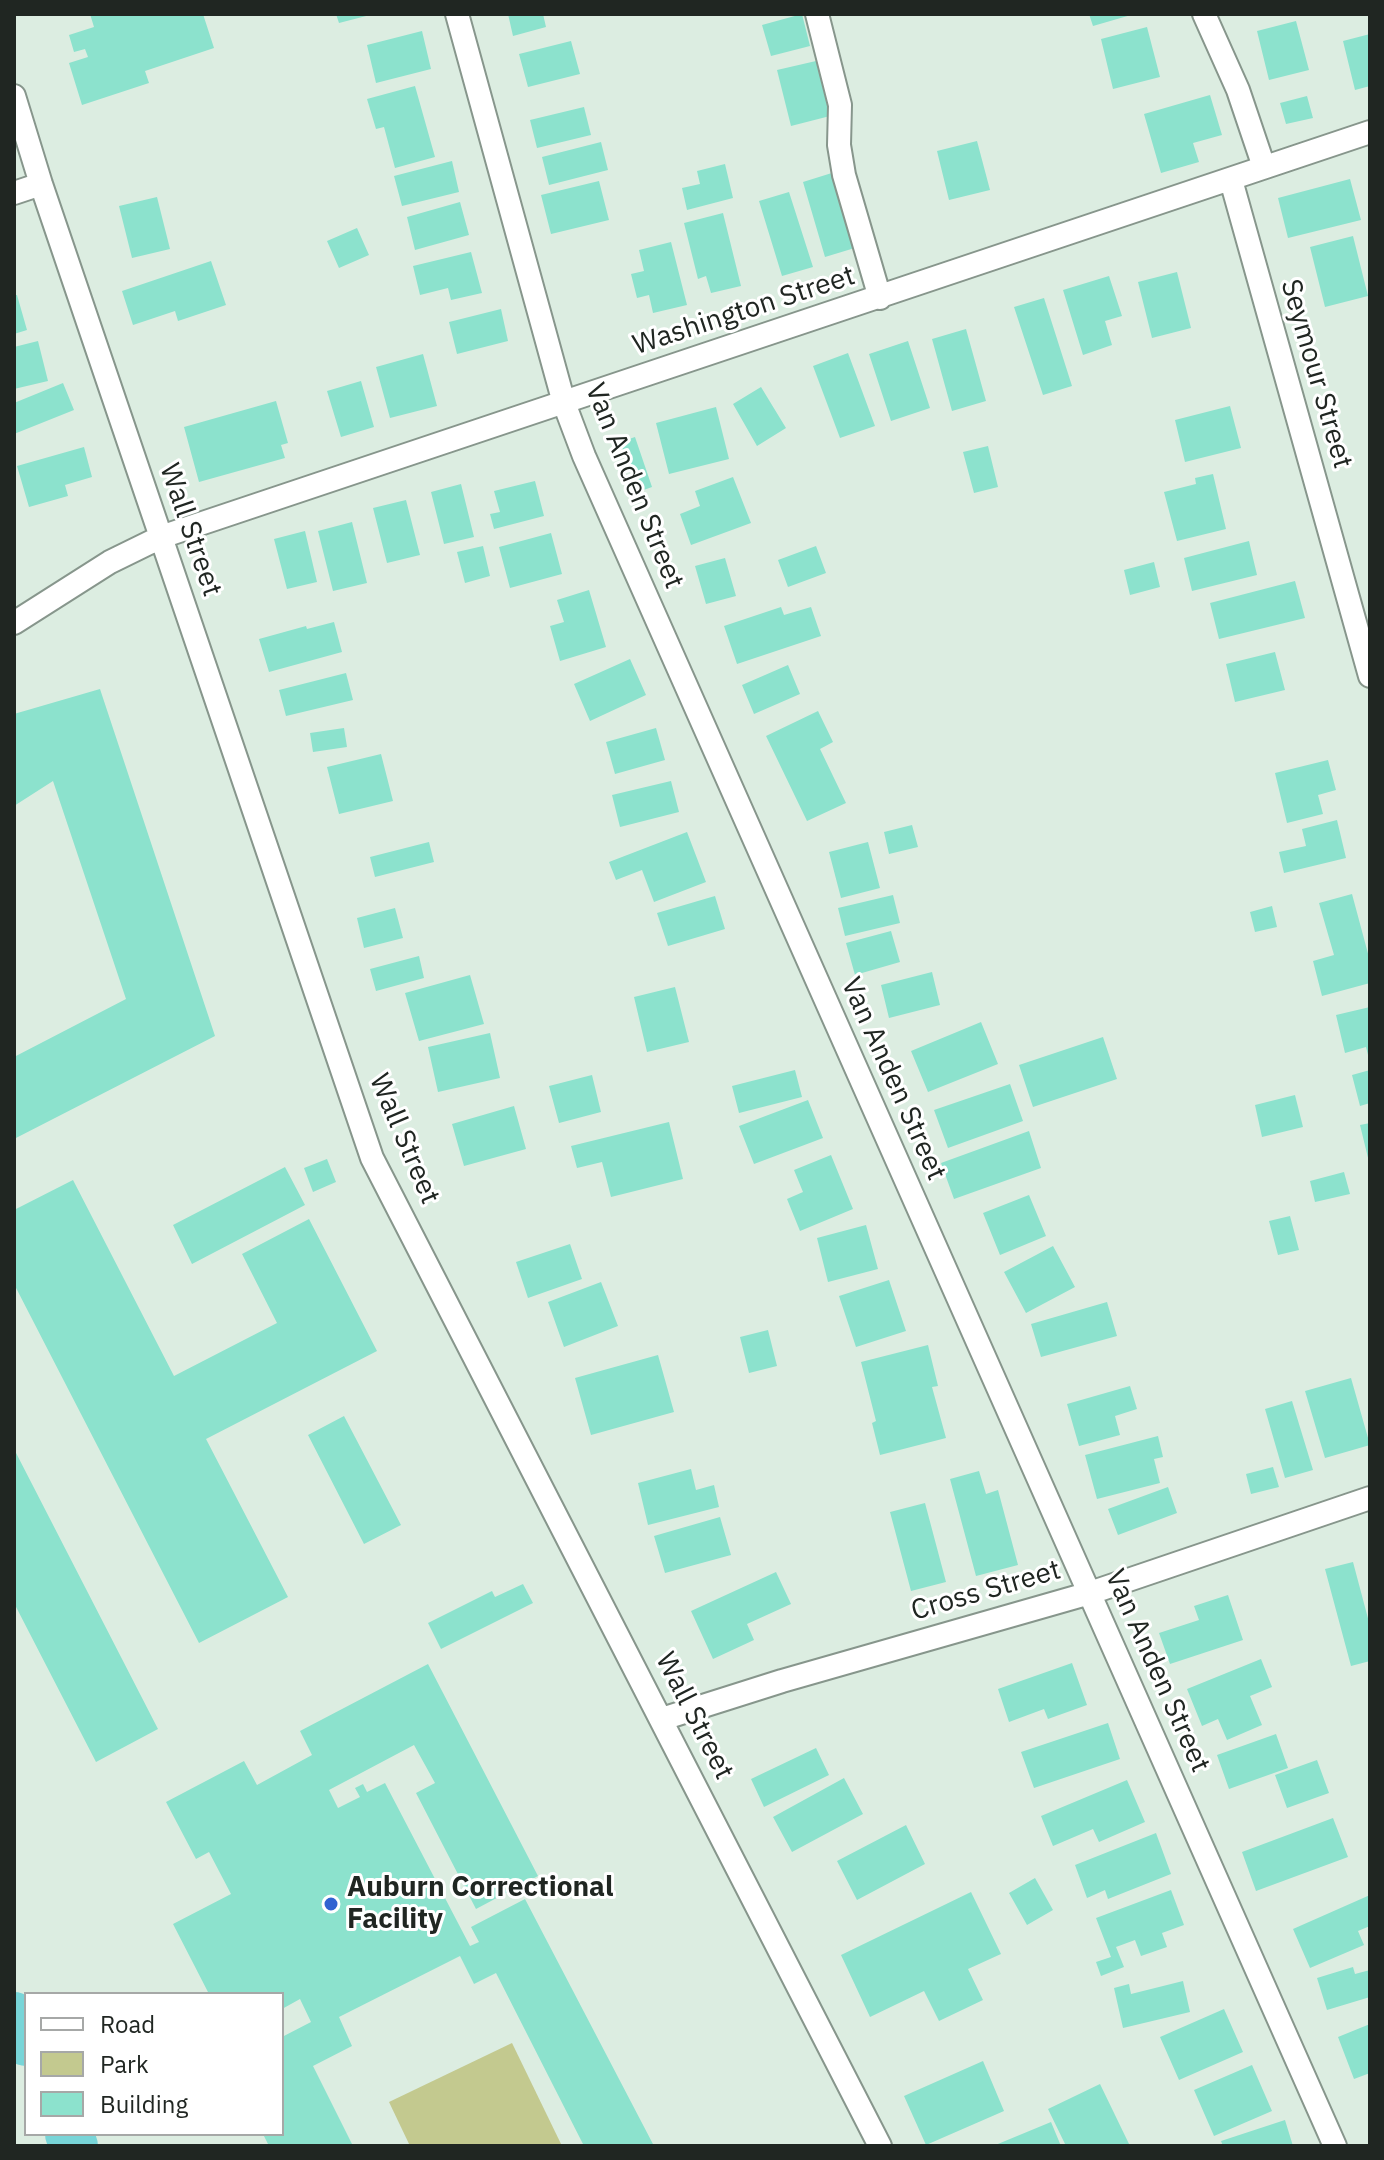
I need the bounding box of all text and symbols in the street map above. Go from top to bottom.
street label: Washington Street [629,259,859,363]
street label: Seymour Street [1273,276,1359,472]
street label: Van Anden Street [578,378,690,594]
street label: Wall Street [152,459,228,601]
street label: Van Anden Street [833,972,953,1186]
street label: Wall Street [362,1069,446,1209]
street label: Cross Street [907,1554,1065,1628]
street label: Van Anden Street [1097,1564,1217,1778]
street label: Wall Street [648,1647,740,1785]
place label: Auburn Correctional Facility [347,1871,614,1937]
marker: Auburn Correctional Facility [322,1895,340,1913]
legend [24,1992,284,2136]
text: Road [100,2008,155,2040]
text: Park [100,2048,149,2080]
text: Building [100,2088,188,2120]

